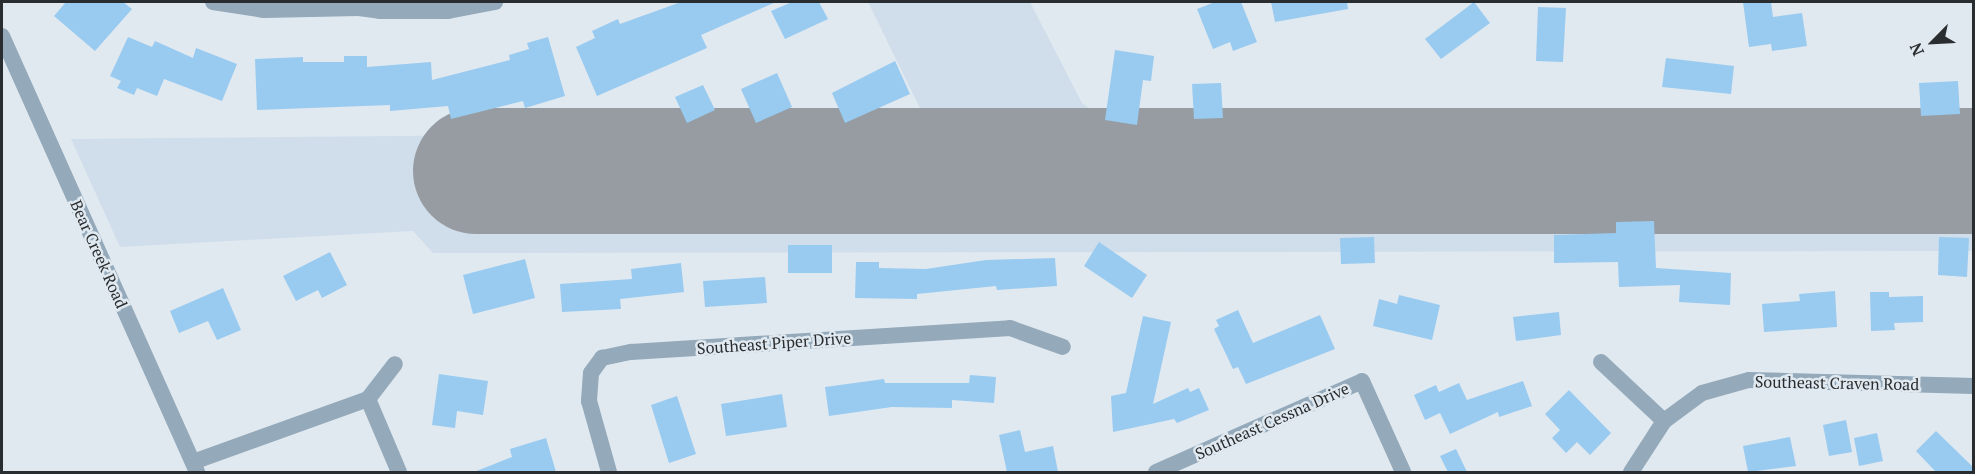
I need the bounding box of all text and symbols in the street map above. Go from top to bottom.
north arrow [1903,12,1963,72]
text: N [1904,39,1929,59]
street label: Bear Creek Road [67,197,131,311]
street label: Southeast Piper Drive [696,328,852,358]
street label: Southeast Craven Road [1755,372,1919,394]
street label: Southeast Cessna Drive [1192,378,1352,464]

